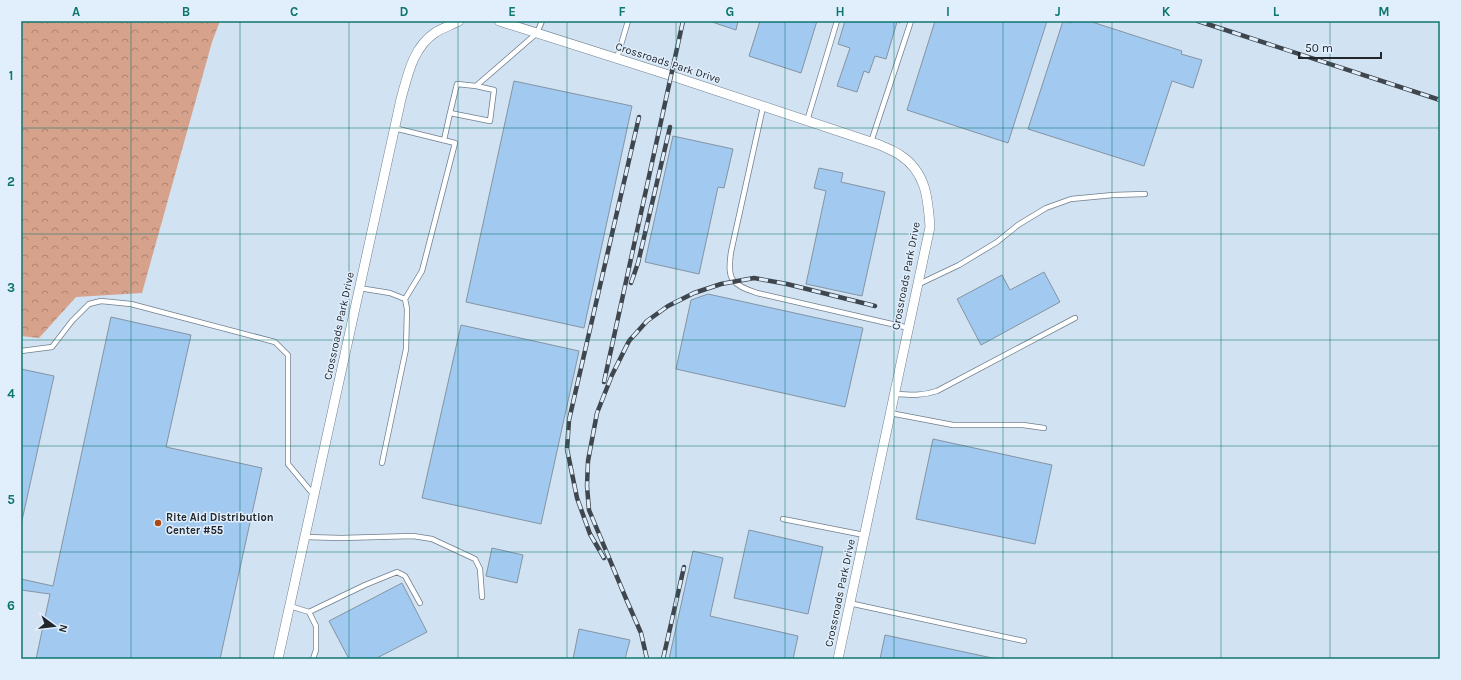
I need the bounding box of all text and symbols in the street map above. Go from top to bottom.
text: A [72,4,80,19]
text: B [182,4,190,19]
text: C [290,4,298,19]
text: D [400,4,409,19]
text: E [508,4,516,19]
text: F [618,4,626,19]
text: G [726,4,734,19]
text: H [835,4,845,19]
text: I [946,4,950,19]
text: J [1055,4,1061,19]
text: K [1162,4,1171,19]
text: L [1273,4,1280,19]
text: M [1378,4,1390,19]
scale bar [1299,34,1381,60]
street label: Crossroads Park Drive [614,40,723,86]
text: 50 m [1305,41,1333,55]
text: 1 [9,68,13,83]
text: 2 [7,174,15,189]
street label: Crossroads Park Drive [889,220,923,331]
street label: Crossroads Park Drive [321,271,357,381]
text: 3 [7,280,15,295]
text: 4 [7,386,15,401]
text: 5 [7,492,15,507]
place label: Rite Aid Distribution Center #55 [166,511,274,537]
marker: Rite Aid Distribution Center #55 [153,518,163,528]
street label: Crossroads Park Drive [822,538,858,648]
text: 6 [7,598,15,613]
north arrow [34,606,74,646]
text: N [56,623,70,634]

